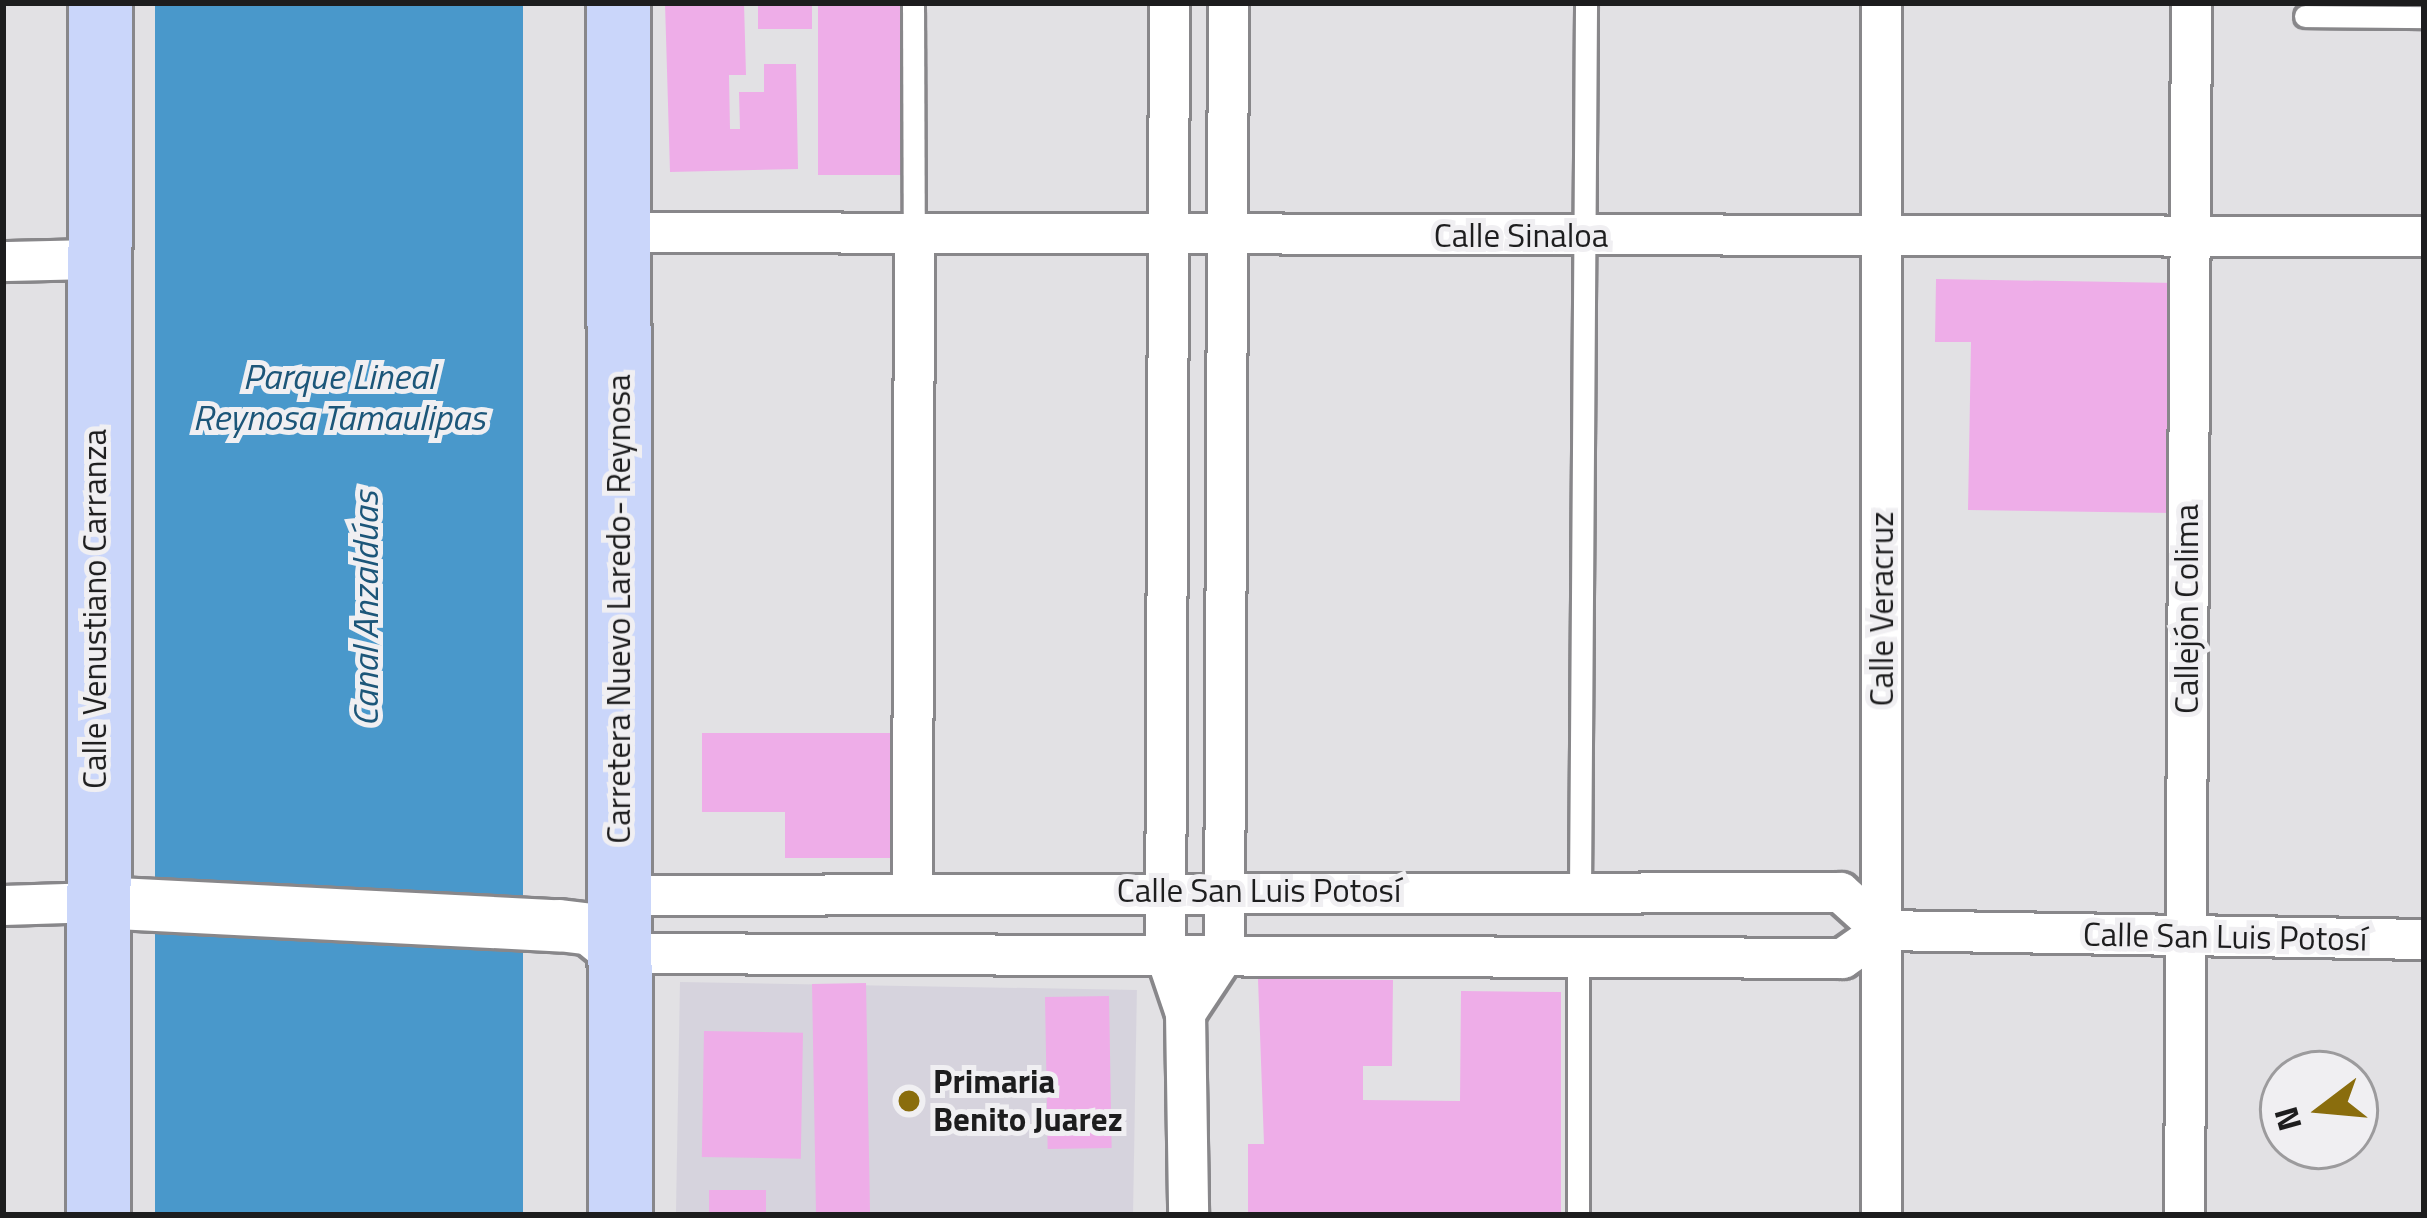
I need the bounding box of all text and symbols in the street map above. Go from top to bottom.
street label: Calle Sinaloa [1434,216,1608,256]
water label: Parque Lineal Reynosa Tamaulipas [193,353,485,438]
street label: Carretera Nuevo Laredo- Reynosa [599,374,639,844]
street label: Calle Venustiano Carranza [75,429,115,789]
water label: Canal Anzaldúas [343,491,387,727]
street label: Callejón Colima [2167,504,2207,714]
street label: Calle Veracruz [1862,512,1902,706]
street label: Calle San Luis Potosí [1117,871,1401,911]
street label: Calle San Luis Potosí [2082,915,2368,959]
north arrow [2259,1050,2379,1170]
place label: Primaria Benito Juarez [933,1062,1123,1140]
marker: Primaria Benito Juarez [896,1088,922,1114]
text: N [2260,1101,2314,1137]

